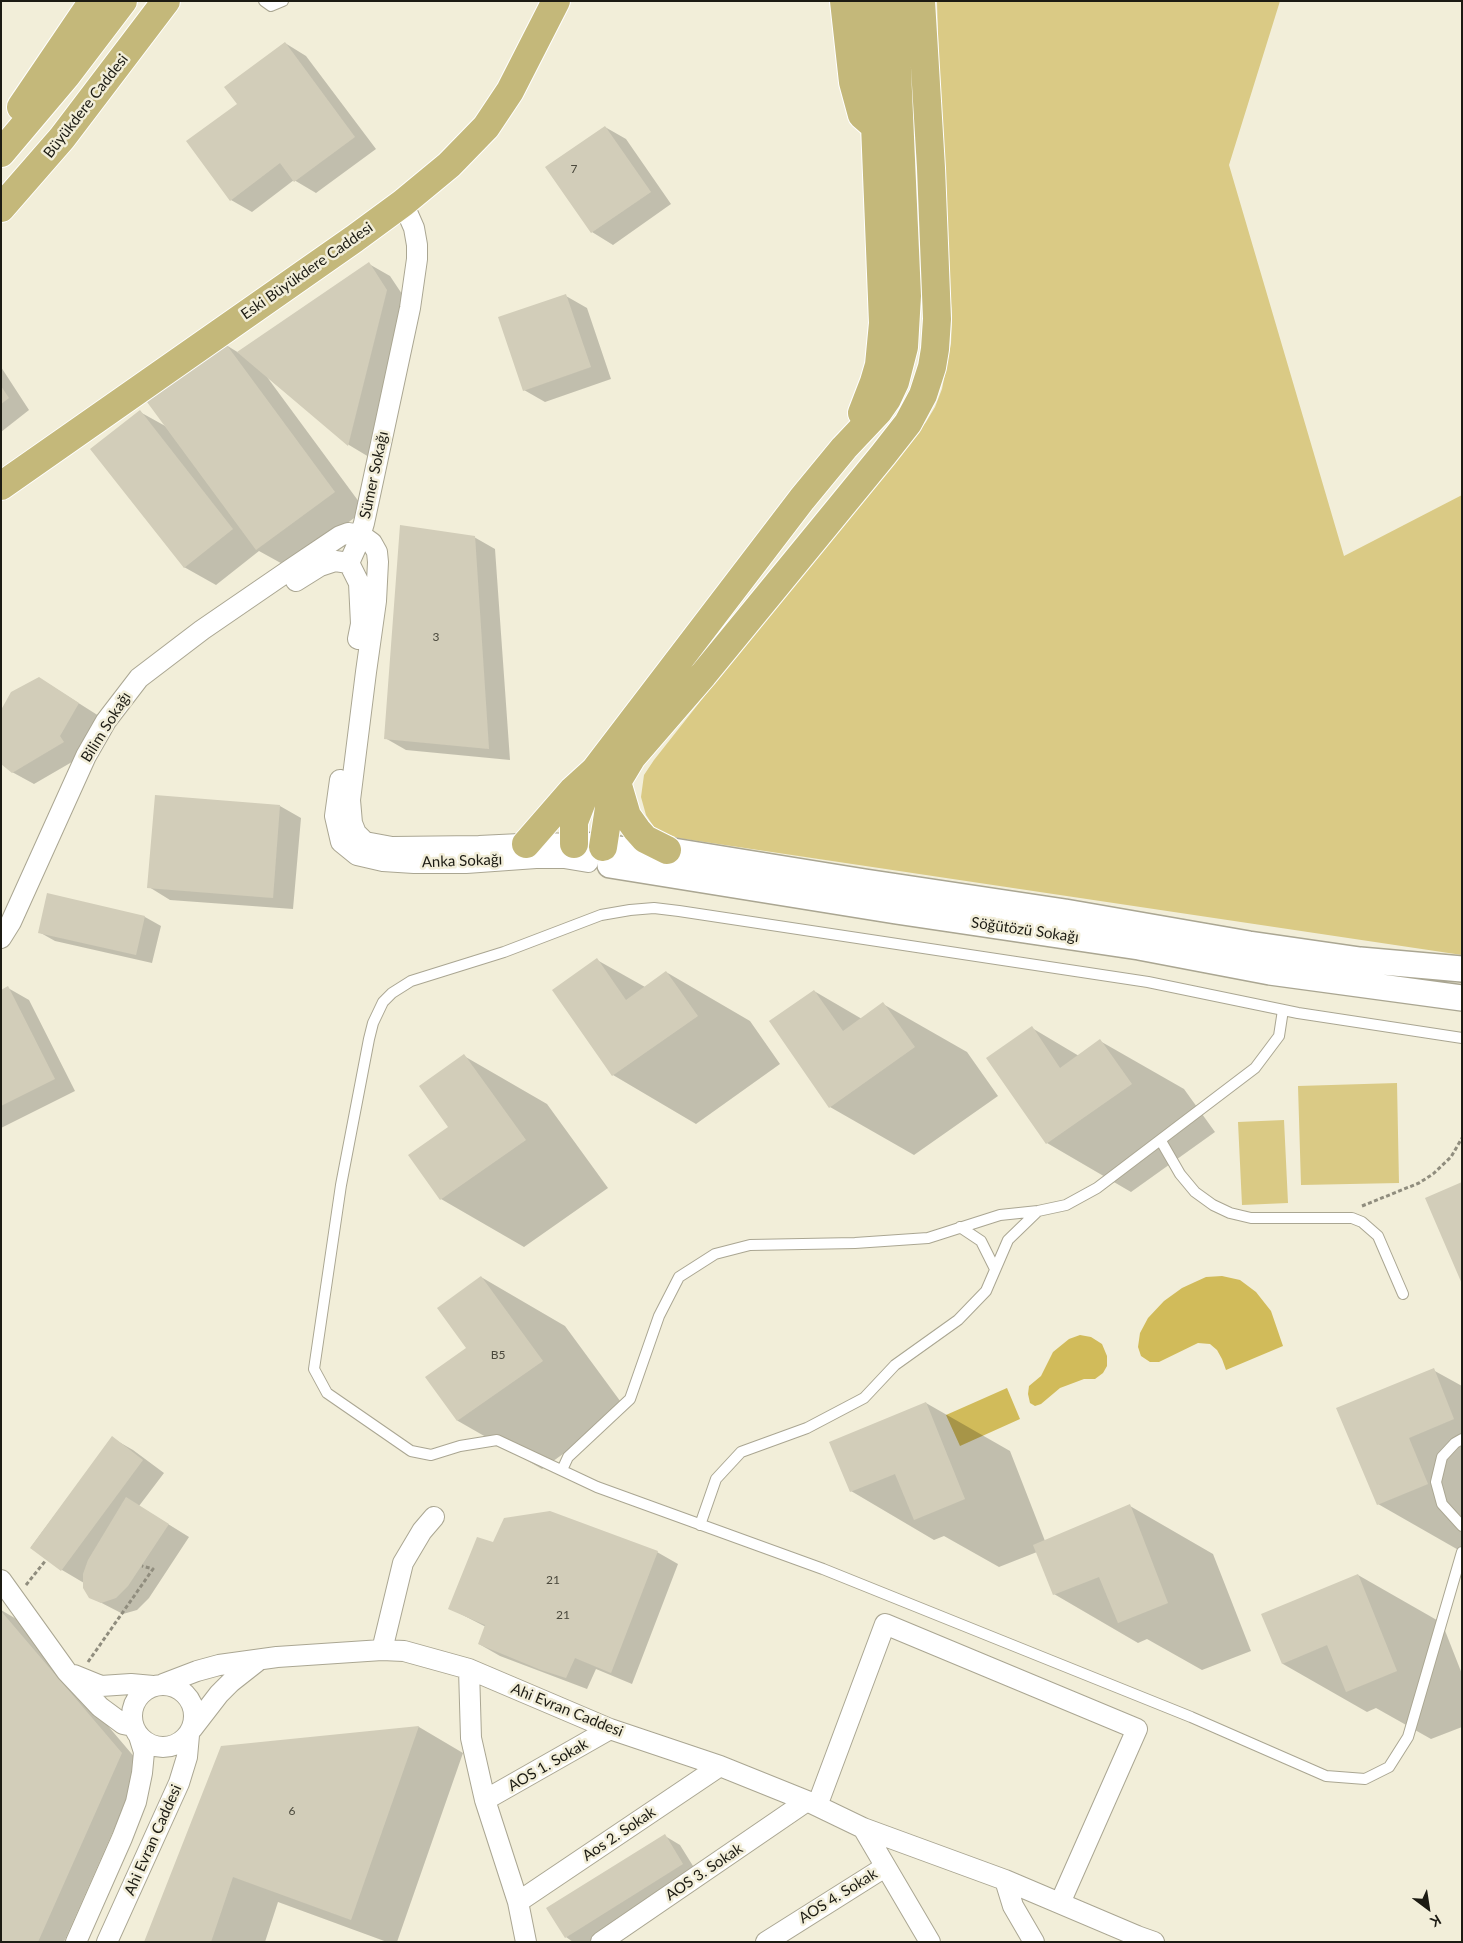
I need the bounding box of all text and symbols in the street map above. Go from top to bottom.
street label: Büyükdere Caddesi [40,51,132,161]
house number: 7 [571,162,577,176]
street label: Eski Büyükdere Caddesi [238,219,376,323]
street label: Sümer Sokağı [356,430,392,520]
house number: 3 [433,630,439,644]
street label: Bilim Sokağı [77,689,135,765]
street label: Anka Sokağı [421,851,503,871]
street label: Söğütözü Sokağı [970,914,1080,946]
house number: B5 [491,1348,505,1362]
house number: 21 [546,1573,560,1587]
house number: 21 [556,1608,570,1622]
street label: Ahi Evran Caddesi [508,1679,626,1741]
street label: AOS 1. Sokak [505,1735,591,1795]
street label: Ahi Evran Caddesi [121,1782,185,1898]
street label: Aos 2. Sokak [579,1803,659,1865]
house number: 6 [289,1804,295,1818]
street label: AOS 3. Sokak [662,1840,746,1904]
street label: AOS 4. Sokak [795,1865,881,1927]
north arrow [1403,1883,1453,1933]
text: K [1427,1912,1444,1931]

